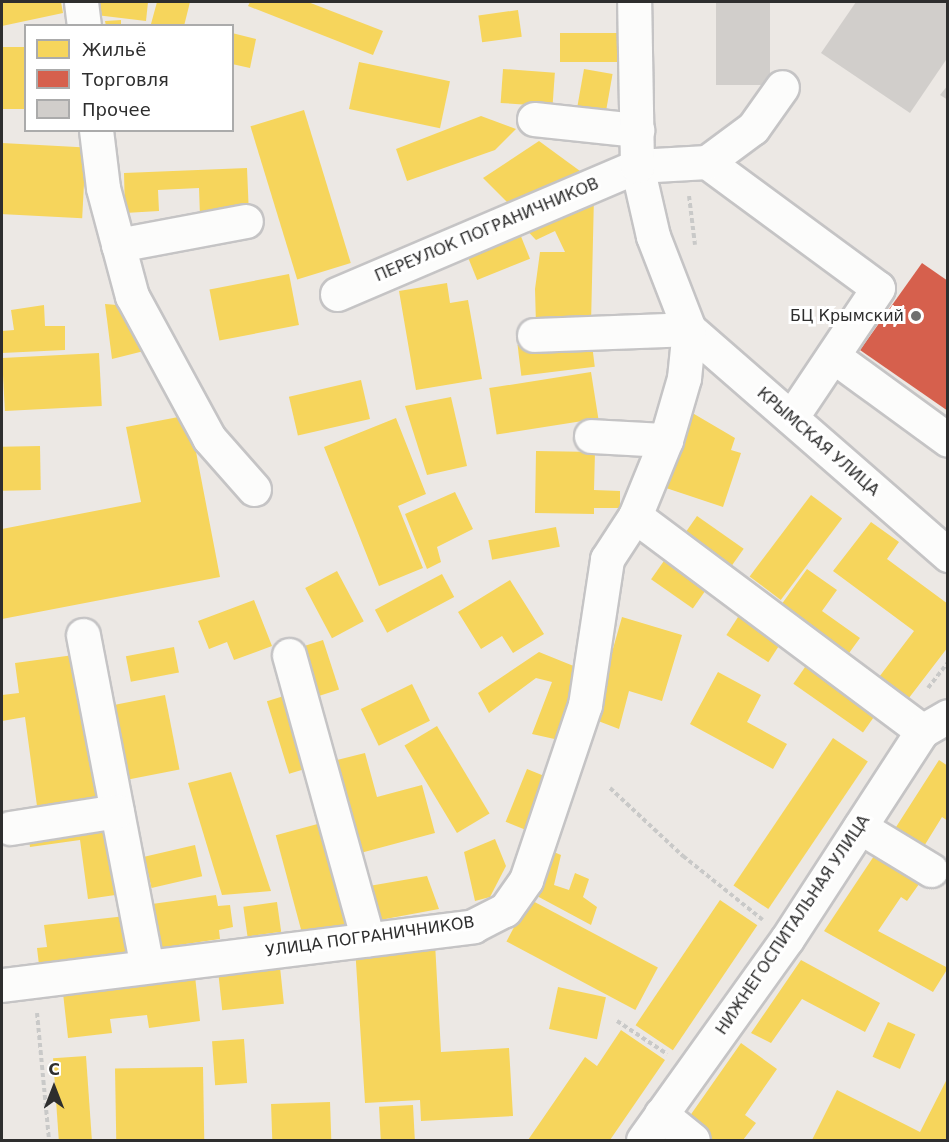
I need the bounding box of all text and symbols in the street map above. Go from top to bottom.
legend [24,24,234,132]
text: Жильё [82,39,146,60]
text: Торговля [82,69,169,90]
text: Прочее [82,99,151,120]
street label: ПЕРЕУЛОК ПОГРАНИЧНИКОВ [372,174,602,286]
place label: БЦ Крымский [790,306,904,326]
marker: БЦ Крымский [909,309,923,323]
street label: КРЫМСКАЯ УЛИЦА [753,384,883,500]
street label: НИЖНЕГОСПИТАЛЬНАЯ УЛИЦА [712,811,874,1039]
street label: УЛИЦА ПОГРАНИЧНИКОВ [264,913,476,961]
north arrow [24,1058,84,1118]
text: С [48,1060,60,1079]

